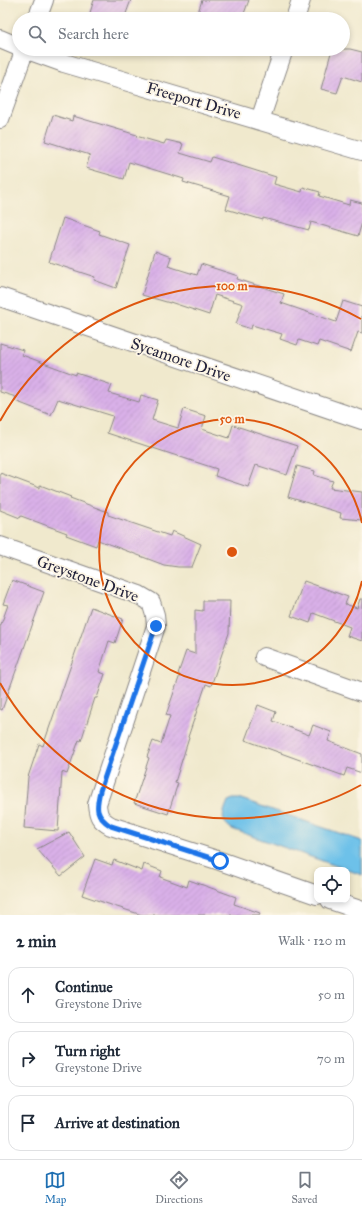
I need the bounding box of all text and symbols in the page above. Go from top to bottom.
search box [12,12,350,56]
icon: search [26,23,48,45]
text: Search here [58,25,129,43]
street label: Freeport Drive [144,78,244,123]
text: 100 m [216,279,249,293]
street label: Sycamore Drive [128,333,234,386]
text: 50 m [219,412,246,426]
centre of rings [225,545,239,559]
street label: Greystone Drive [34,551,142,606]
route end [147,617,165,635]
route start [211,852,229,870]
map controls [314,867,350,903]
button: locate [314,867,350,903]
text: 2 min [16,931,56,952]
text: Walk · 120 m [278,933,346,949]
text: Continue [55,978,113,996]
icon: ahead [17,984,39,1006]
text: 50 m [318,987,345,1003]
text: Greystone Drive [55,996,142,1012]
text: Turn right [55,1042,120,1060]
icon: right [17,1048,39,1070]
text: 70 m [317,1051,345,1067]
text: Greystone Drive [55,1060,142,1076]
icon: arrive [17,1112,39,1134]
text: Arrive at destination [55,1114,180,1132]
tab: Map [44,1169,66,1206]
tab: Directions [155,1169,203,1206]
tab: Saved [291,1169,318,1206]

